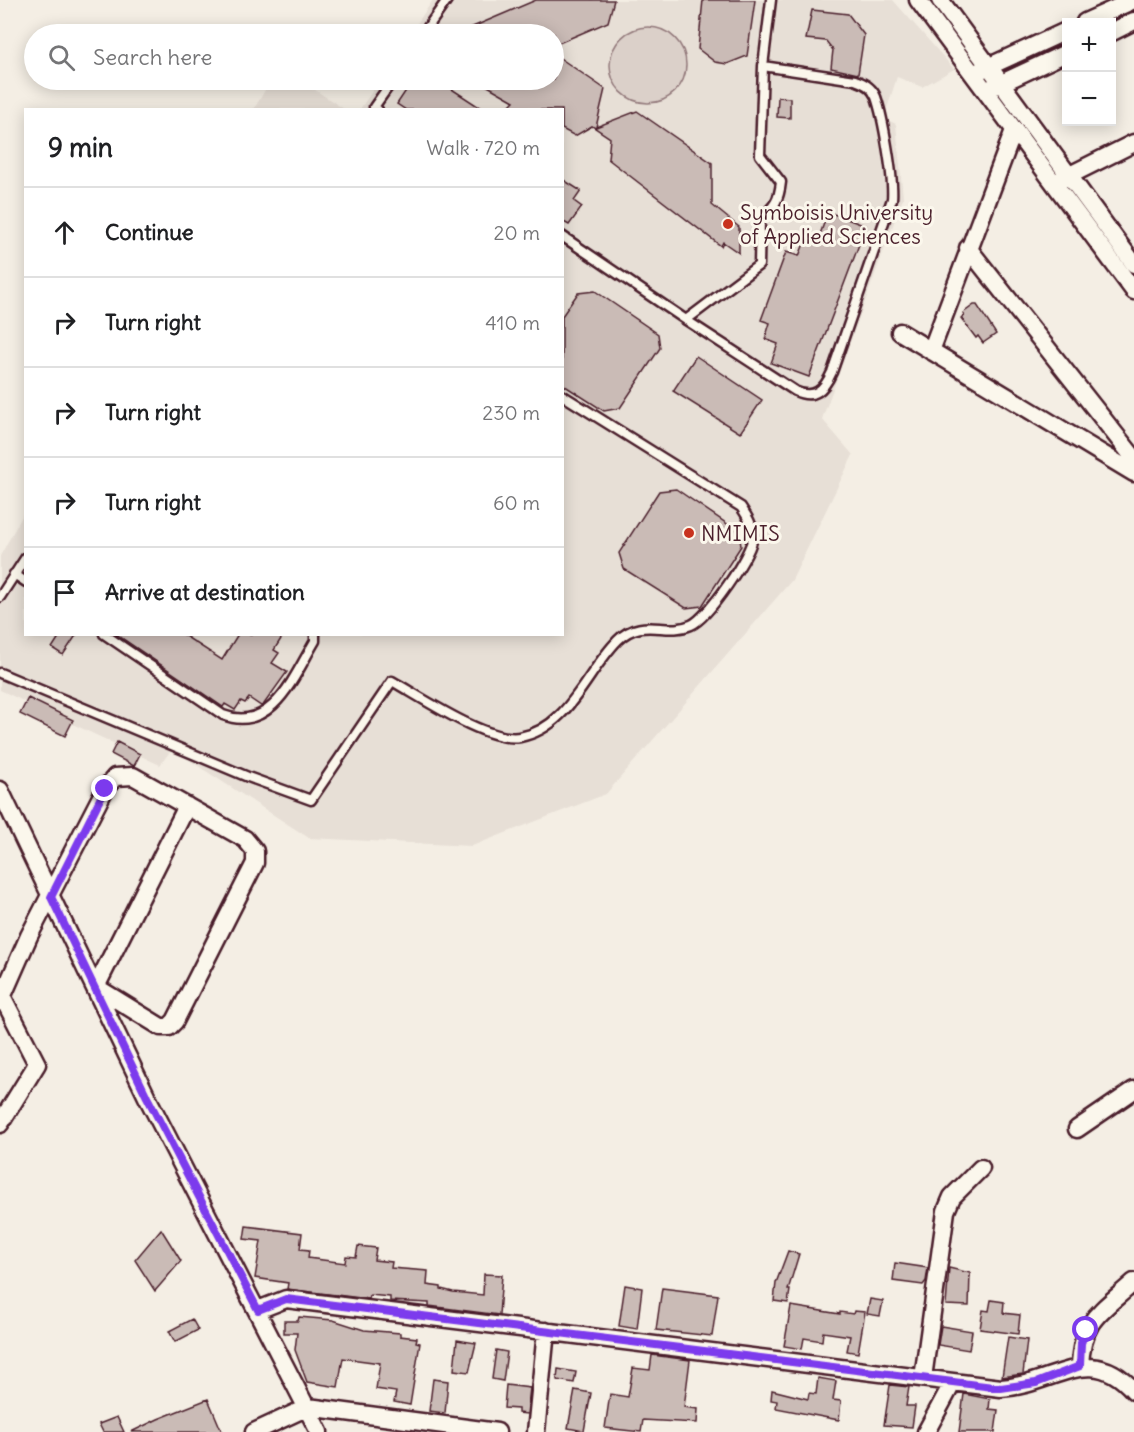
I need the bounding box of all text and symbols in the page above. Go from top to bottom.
map controls [1062,18,1116,126]
button: + [1062,18,1116,72]
search box [24,24,564,90]
icon: search [45,41,78,74]
text: Search here [93,43,212,71]
button: − [1062,72,1116,126]
text: 9 min [48,131,113,164]
text: Walk · 720 m [426,135,540,160]
place label: Symboisis University of Applied Sciences [740,199,933,250]
icon: ahead [48,216,81,249]
marker: Symboisis University of Applied Sciences [721,217,735,231]
text: Continue [105,218,194,246]
text: 20 m [494,220,540,245]
icon: right [48,306,81,339]
text: Turn right [105,308,201,336]
text: 410 m [485,310,540,335]
icon: right [48,396,81,429]
text: Turn right [105,398,201,426]
text: 230 m [482,400,540,425]
icon: right [48,486,81,519]
text: Turn right [105,488,201,516]
text: 60 m [493,490,540,515]
place label: NMIMIS [701,520,780,547]
marker: NMIMIS [682,526,696,540]
icon: arrive [48,576,81,609]
text: Arrive at destination [105,578,305,606]
route end [91,775,117,801]
route start [1072,1316,1098,1342]

